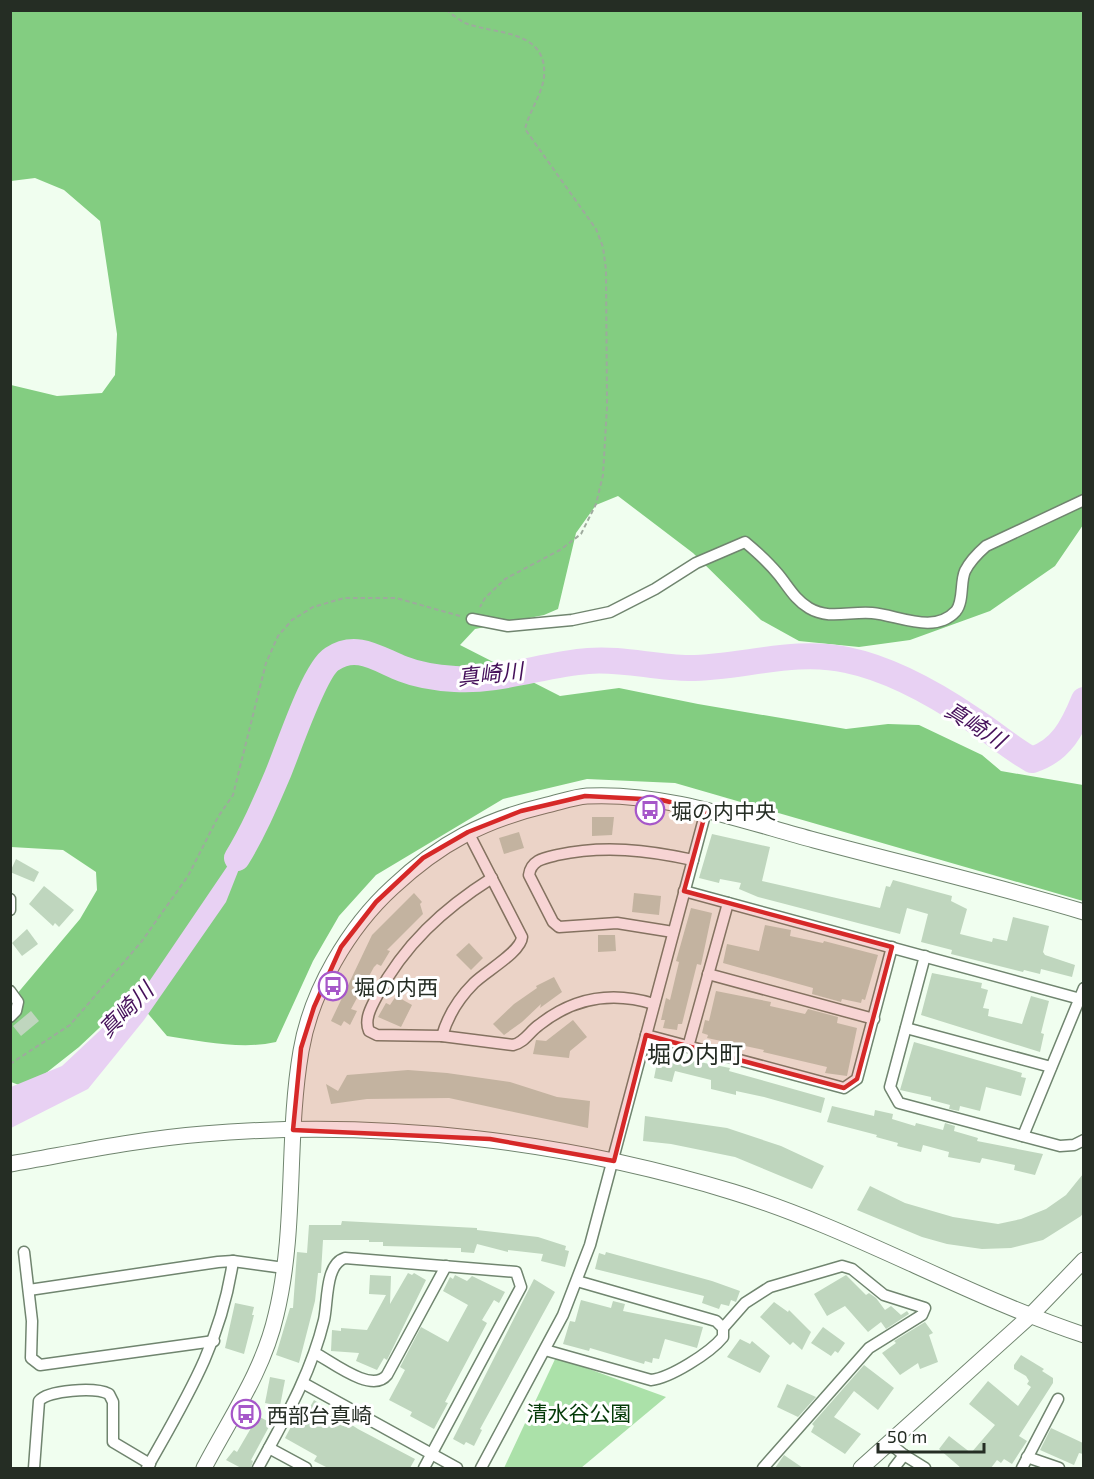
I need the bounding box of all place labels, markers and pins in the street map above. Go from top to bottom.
bus stop icon: 堀の内中央 [634,794,666,826]
place label: 堀の内中央 [671,798,776,823]
bus stop icon: 堀の内西 [317,970,349,1002]
place label: 堀の内西 [354,974,438,999]
bus stop icon: 西部台真崎 [230,1398,262,1430]
place label: 西部台真崎 [267,1402,372,1427]

